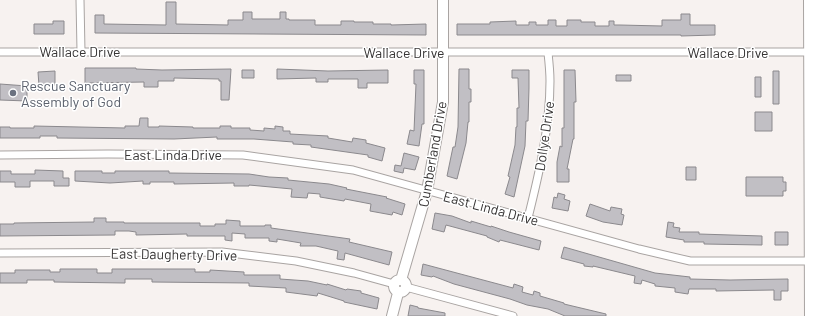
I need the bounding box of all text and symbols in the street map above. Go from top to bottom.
street label: Wallace Drive [39,43,121,60]
street label: Wallace Drive [363,44,445,61]
street label: Wallace Drive [687,44,769,61]
place label: Rescue Sanctuary Assembly of God [21,77,131,110]
marker: Rescue Sanctuary Assembly of God [8,88,18,98]
street label: Cumberland Drive [414,100,450,208]
street label: Dollye Drive [531,100,557,172]
street label: East Linda Drive [124,146,222,163]
street label: East Linda Drive [441,187,541,229]
street label: East Daugherty Drive [111,244,237,264]

